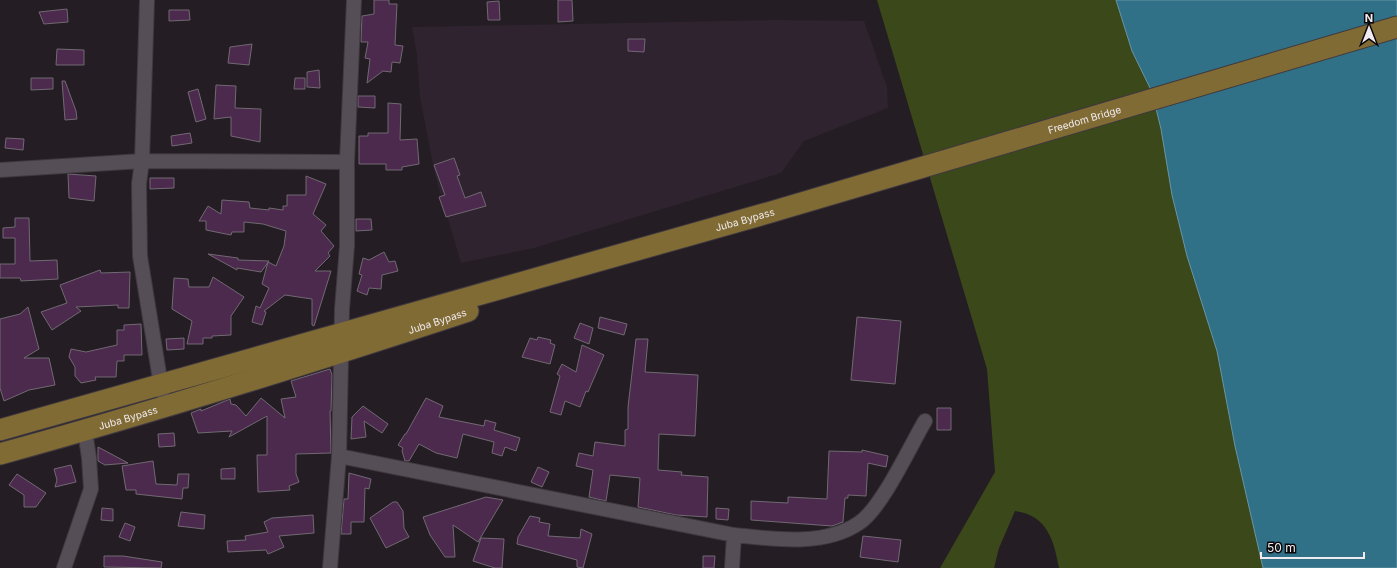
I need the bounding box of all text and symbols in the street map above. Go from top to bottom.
north arrow [1349,8,1389,48]
text: N [1365,11,1373,25]
street label: Freedom Bridge [1046,103,1122,136]
street label: Juba Bypass [714,205,776,233]
street label: Juba Bypass [406,306,468,336]
street label: Juba Bypass [97,403,159,432]
scale bar [1261,534,1364,560]
text: 50 m [1267,540,1296,555]

